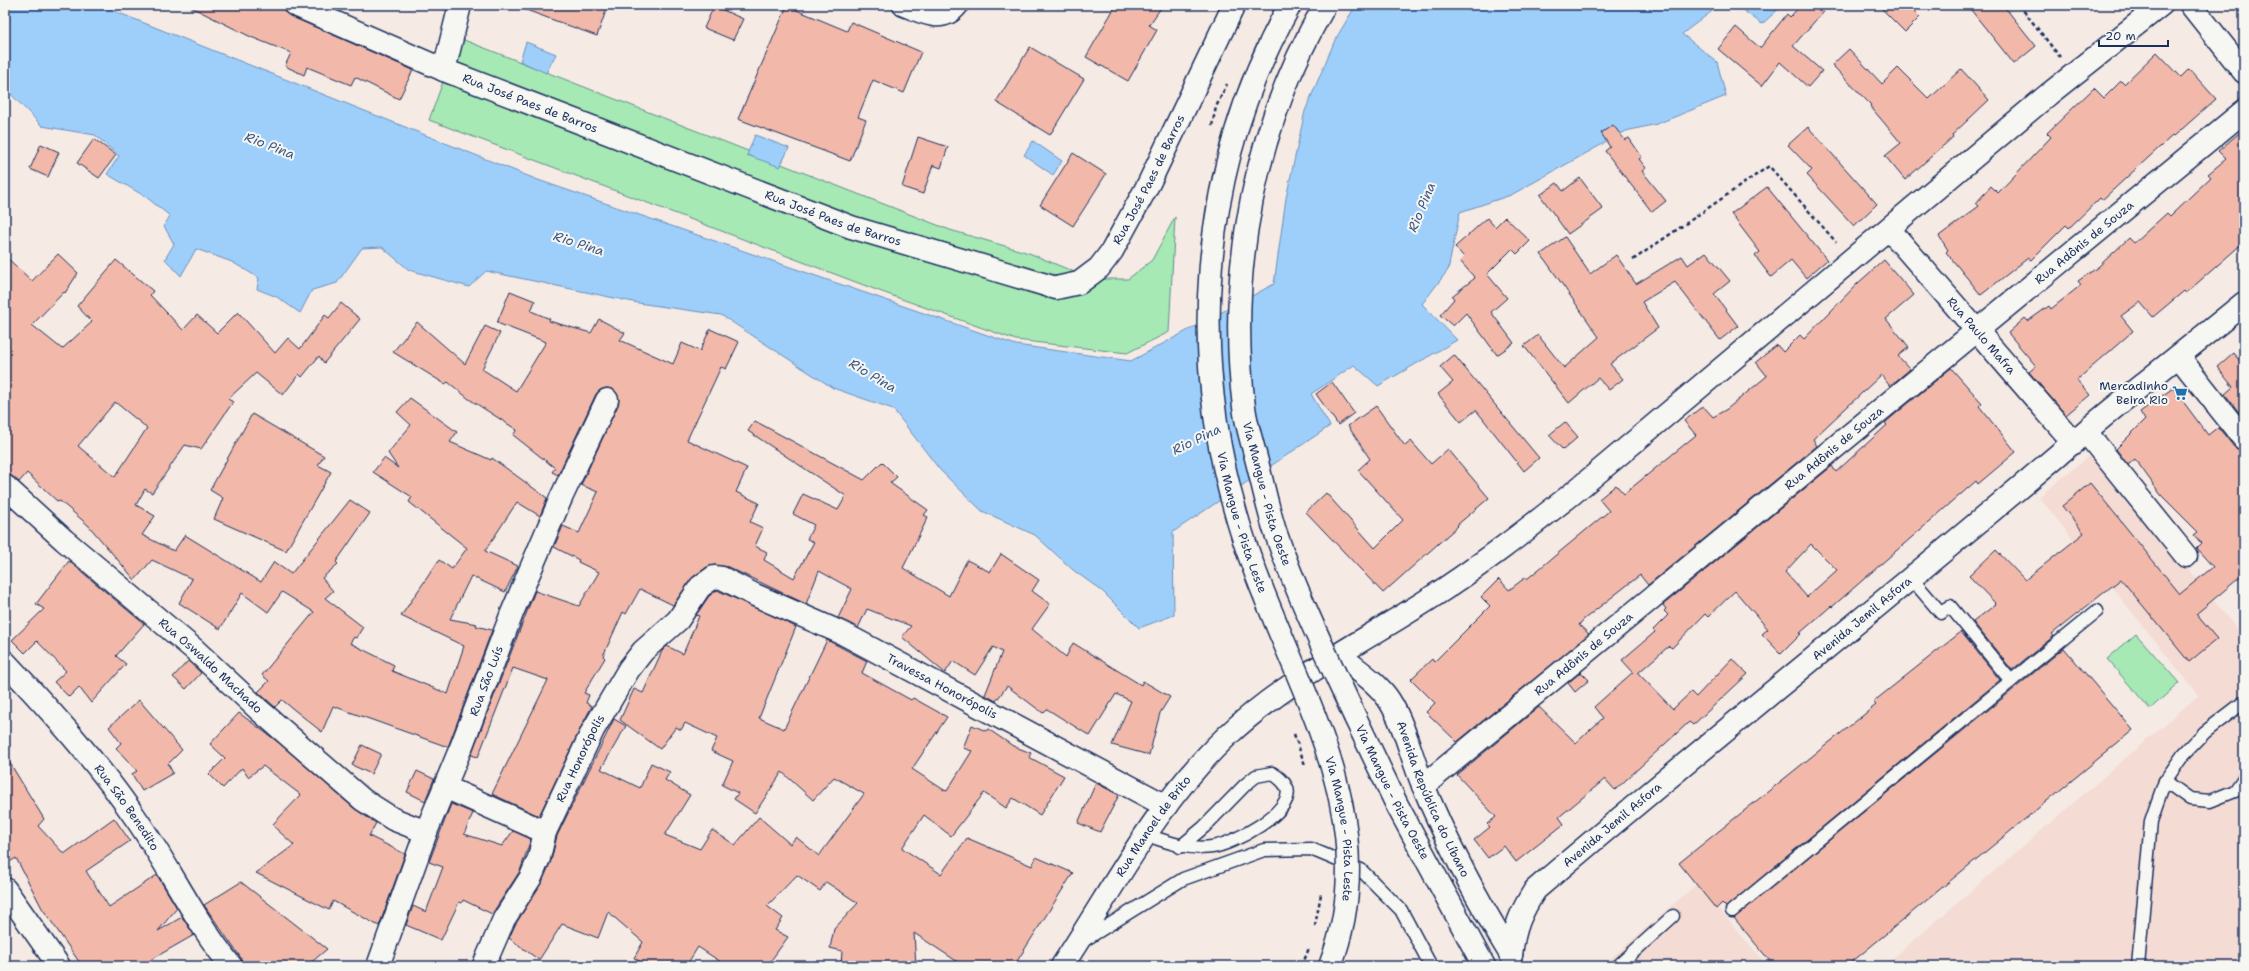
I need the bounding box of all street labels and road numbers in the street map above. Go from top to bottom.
street label: Rua José Paes de Barros [460,70,600,137]
street label: Rua José Paes de Barros [1109,112,1189,247]
street label: Rua José Paes de Barros [763,187,903,250]
street label: Rua Adônis de Souza [2031,197,2137,288]
street label: Rua Paulo Mafra [1943,294,2019,378]
street label: Rua Adônis de Souza [1781,402,1887,494]
street label: Via Mangue - Pista Oeste [1239,420,1295,568]
street label: Via Mangue - Pista Leste [1213,450,1271,595]
street label: Avenida Jemil Asfora [1809,573,1915,664]
street label: Rua Adônis de Souza [1531,608,1637,699]
street label: Rua Oswaldo Machado [155,615,266,717]
street label: Rua São Luís [466,644,507,718]
street label: Travessa Honorópolis [884,650,1000,723]
street label: Rua Honorópolis [552,711,608,805]
street label: Avenida República do Líbano [1393,719,1473,880]
street label: Via Mangue - Pista Oeste [1352,722,1433,863]
street label: Via Mangue - Pista Leste [1321,755,1356,902]
street label: Rua São Benedito [91,761,163,854]
street label: Rua Manoel de Brito [1112,772,1194,880]
street label: Avenida Jemil Asfora [1559,778,1665,871]

